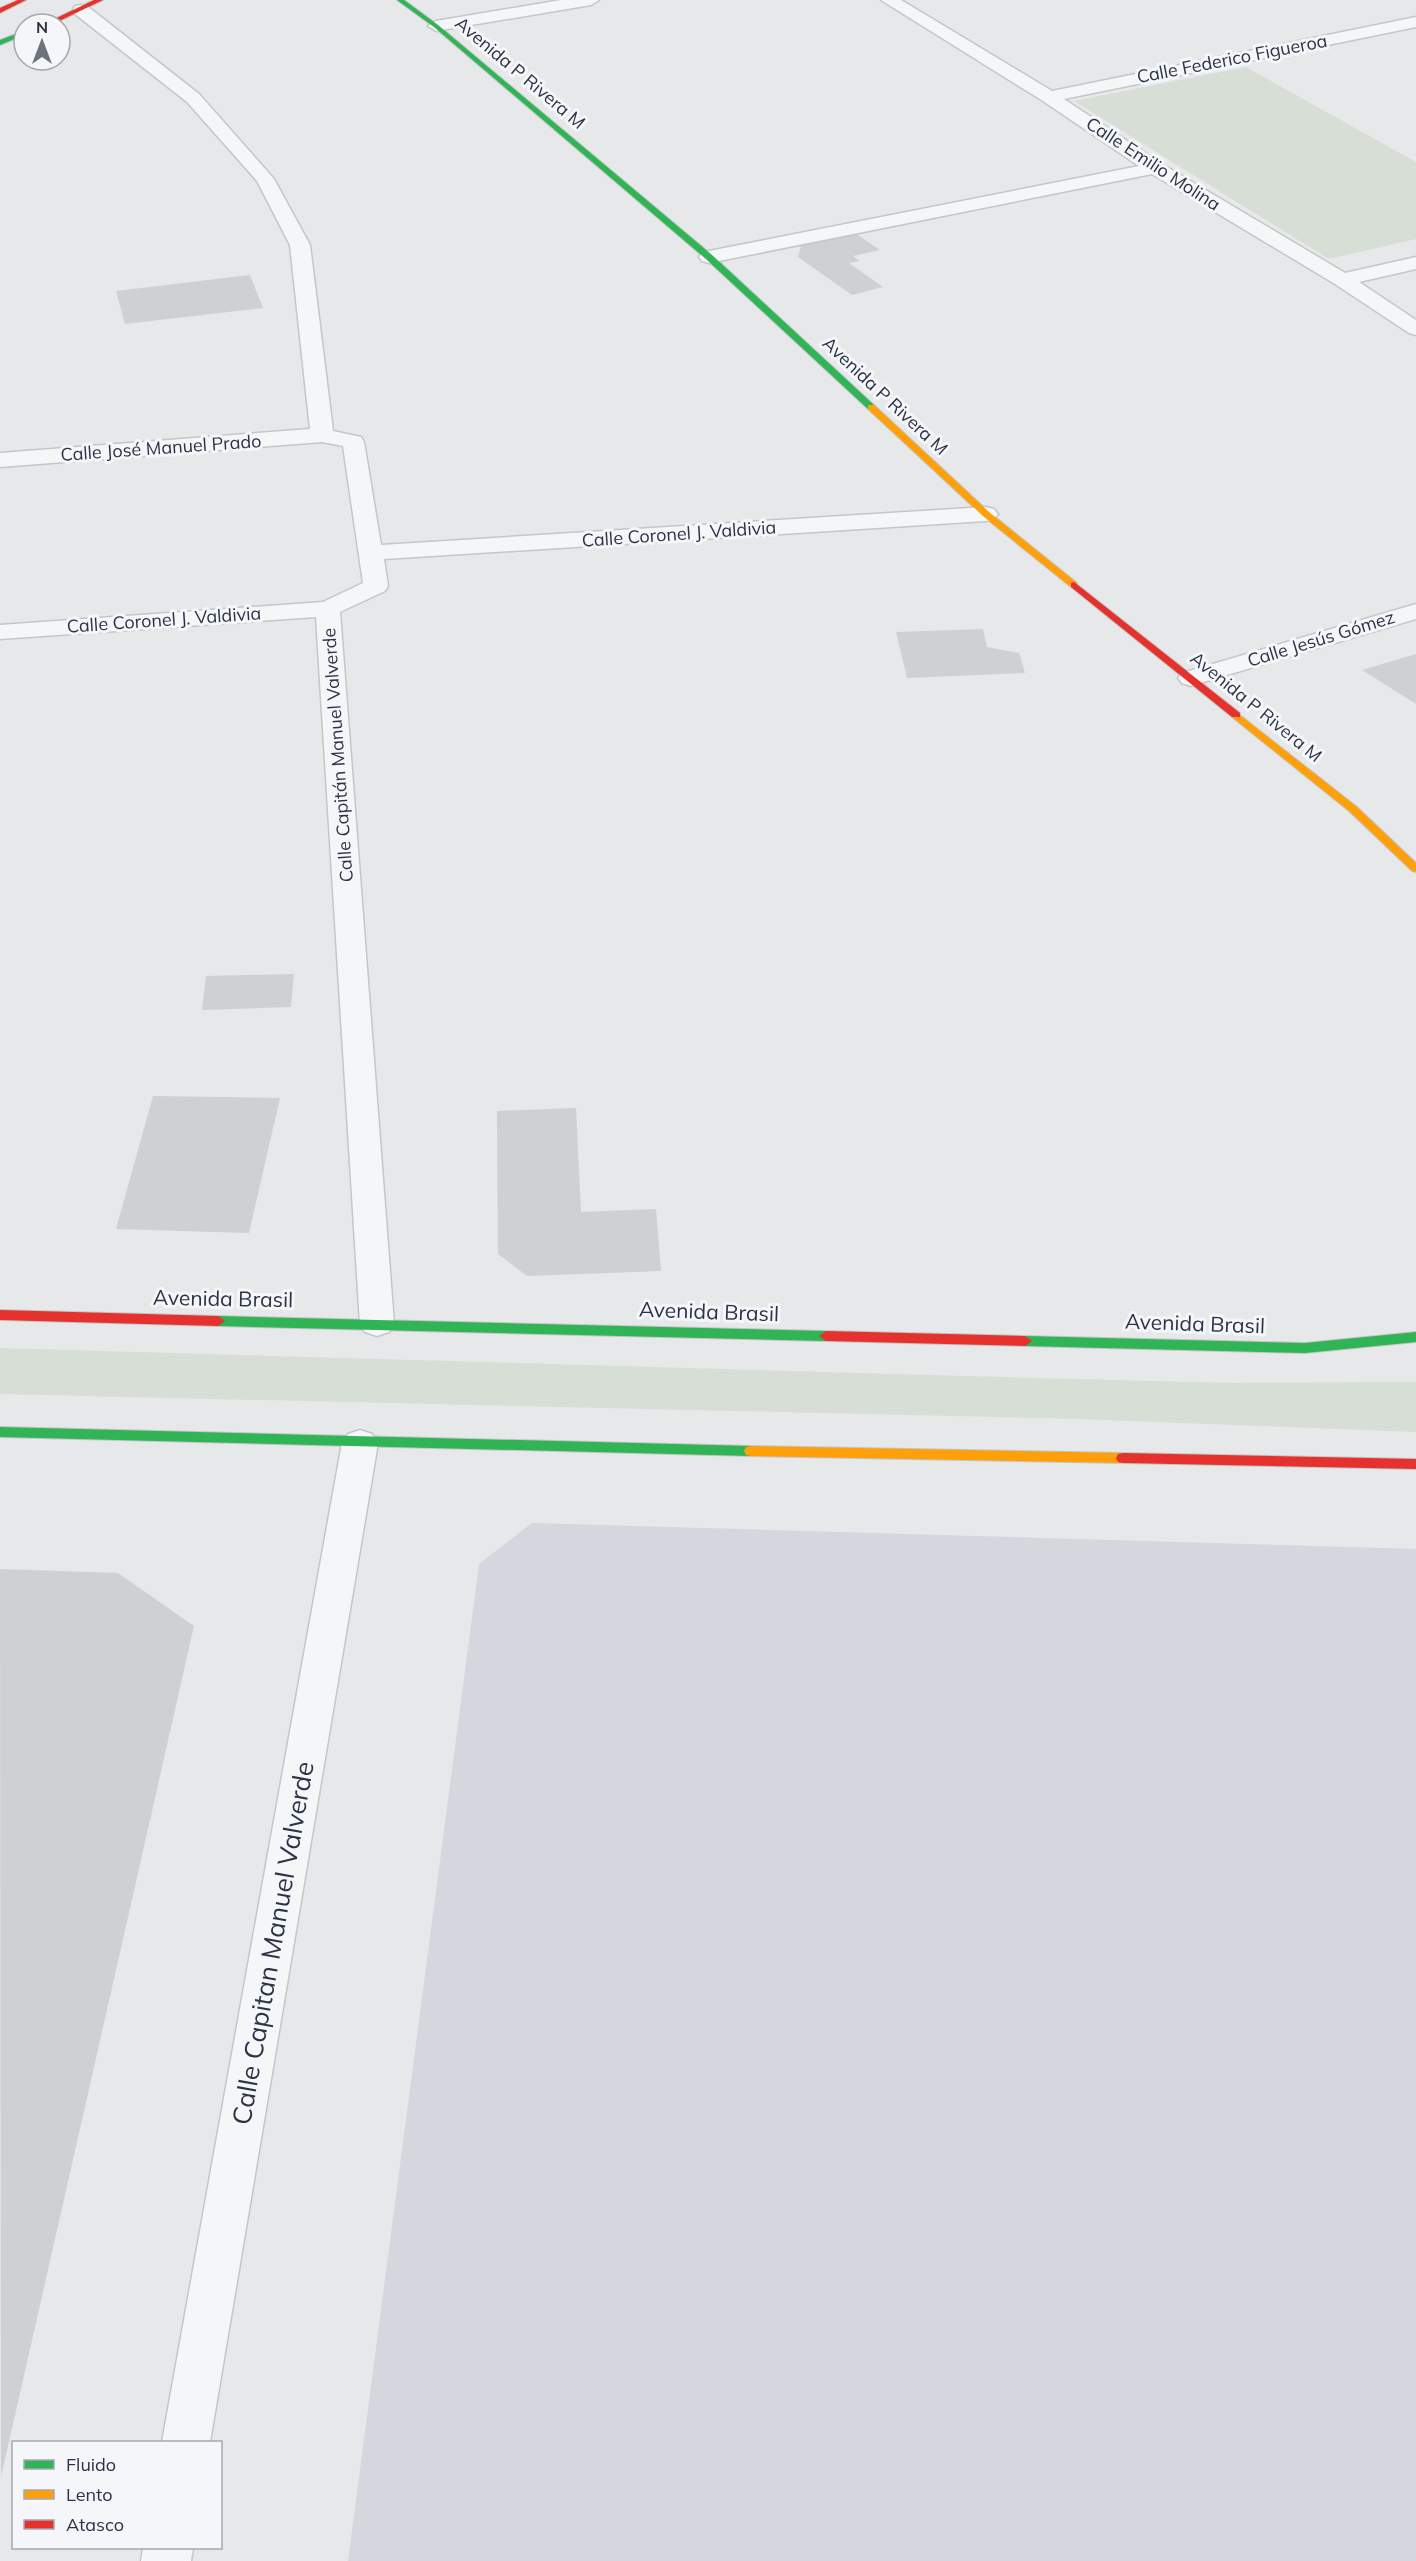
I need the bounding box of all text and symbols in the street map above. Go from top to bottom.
street label: Avenida P Rivera M [451,11,590,134]
north arrow [12,12,72,72]
text: N [36,17,48,37]
street label: Calle Federico Figueroa [1135,29,1329,88]
street label: Calle Emilio Molina [1082,112,1225,216]
street label: Avenida P Rivera M [818,332,953,460]
street label: Calle José Manuel Prado [60,429,262,466]
street label: Calle Coronel J. Valdivia [581,515,777,552]
street label: Calle Coronel J. Valdivia [66,601,262,638]
street label: Calle Jesús Gómez [1244,605,1397,672]
street label: Calle Capitán Manuel Valverde [317,627,358,883]
street label: Avenida P Rivera M [1186,646,1327,767]
street label: Avenida Brasil [153,1284,293,1312]
street label: Avenida Brasil [639,1296,780,1326]
street label: Avenida Brasil [1125,1308,1266,1338]
street label: Calle Capitan Manuel Valverde [224,1759,321,2127]
legend [12,2441,222,2549]
text: Fluido [66,2453,116,2476]
text: Lento [66,2483,113,2506]
text: Atasco [66,2513,124,2536]

